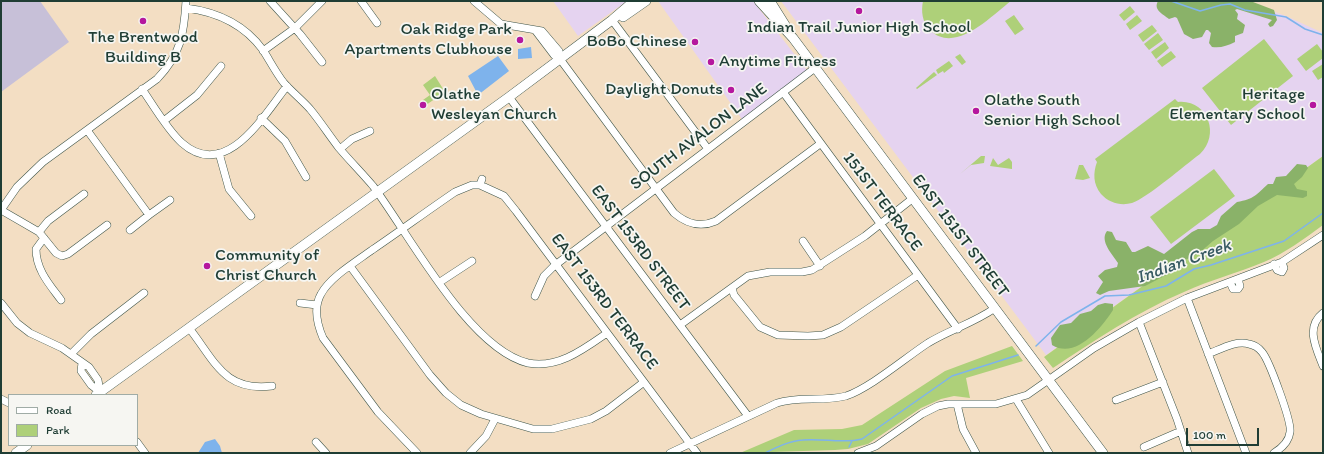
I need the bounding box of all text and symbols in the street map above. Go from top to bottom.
marker: Indian Trail Junior High School [854,6,864,16]
marker: The Brentwood Building B [138,16,148,26]
place label: Indian Trail Junior High School [747,18,971,38]
place label: Oak Ridge Park Apartments Clubhouse [344,20,512,60]
place label: The Brentwood Building B [88,28,198,68]
place label: BoBo Chinese [587,32,687,52]
marker: Oak Ridge Park Apartments Clubhouse [515,35,525,45]
marker: BoBo Chinese [690,37,700,47]
place label: Anytime Fitness [719,52,836,72]
marker: Anytime Fitness [706,57,716,67]
street label: SOUTH AVALON LANE [627,79,771,195]
place label: Daylight Donuts [605,80,723,100]
place label: Olathe Wesleyan Church [431,85,557,125]
marker: Daylight Donuts [726,85,736,95]
place label: Heritage Elementary School [1169,85,1305,125]
place label: Olathe South Senior High School [984,91,1120,131]
marker: Olathe Wesleyan Church [418,100,428,110]
marker: Heritage Elementary School [1308,100,1318,110]
marker: Olathe South Senior High School [971,106,981,116]
street label: 151ST TERRACE [838,148,926,256]
street label: EAST 151ST STREET [907,170,1013,302]
street label: EAST 153RD STREET [586,181,694,315]
street label: EAST 153RD TERRACE [546,230,662,374]
water label: Indian Creek [1134,235,1234,289]
place label: Community of Christ Church [215,246,319,286]
marker: Community of Christ Church [202,261,212,271]
legend [8,394,138,446]
text: Road [46,403,72,417]
scale bar [1188,420,1261,446]
text: Park [46,423,70,437]
text: 100 m [1193,428,1226,442]

